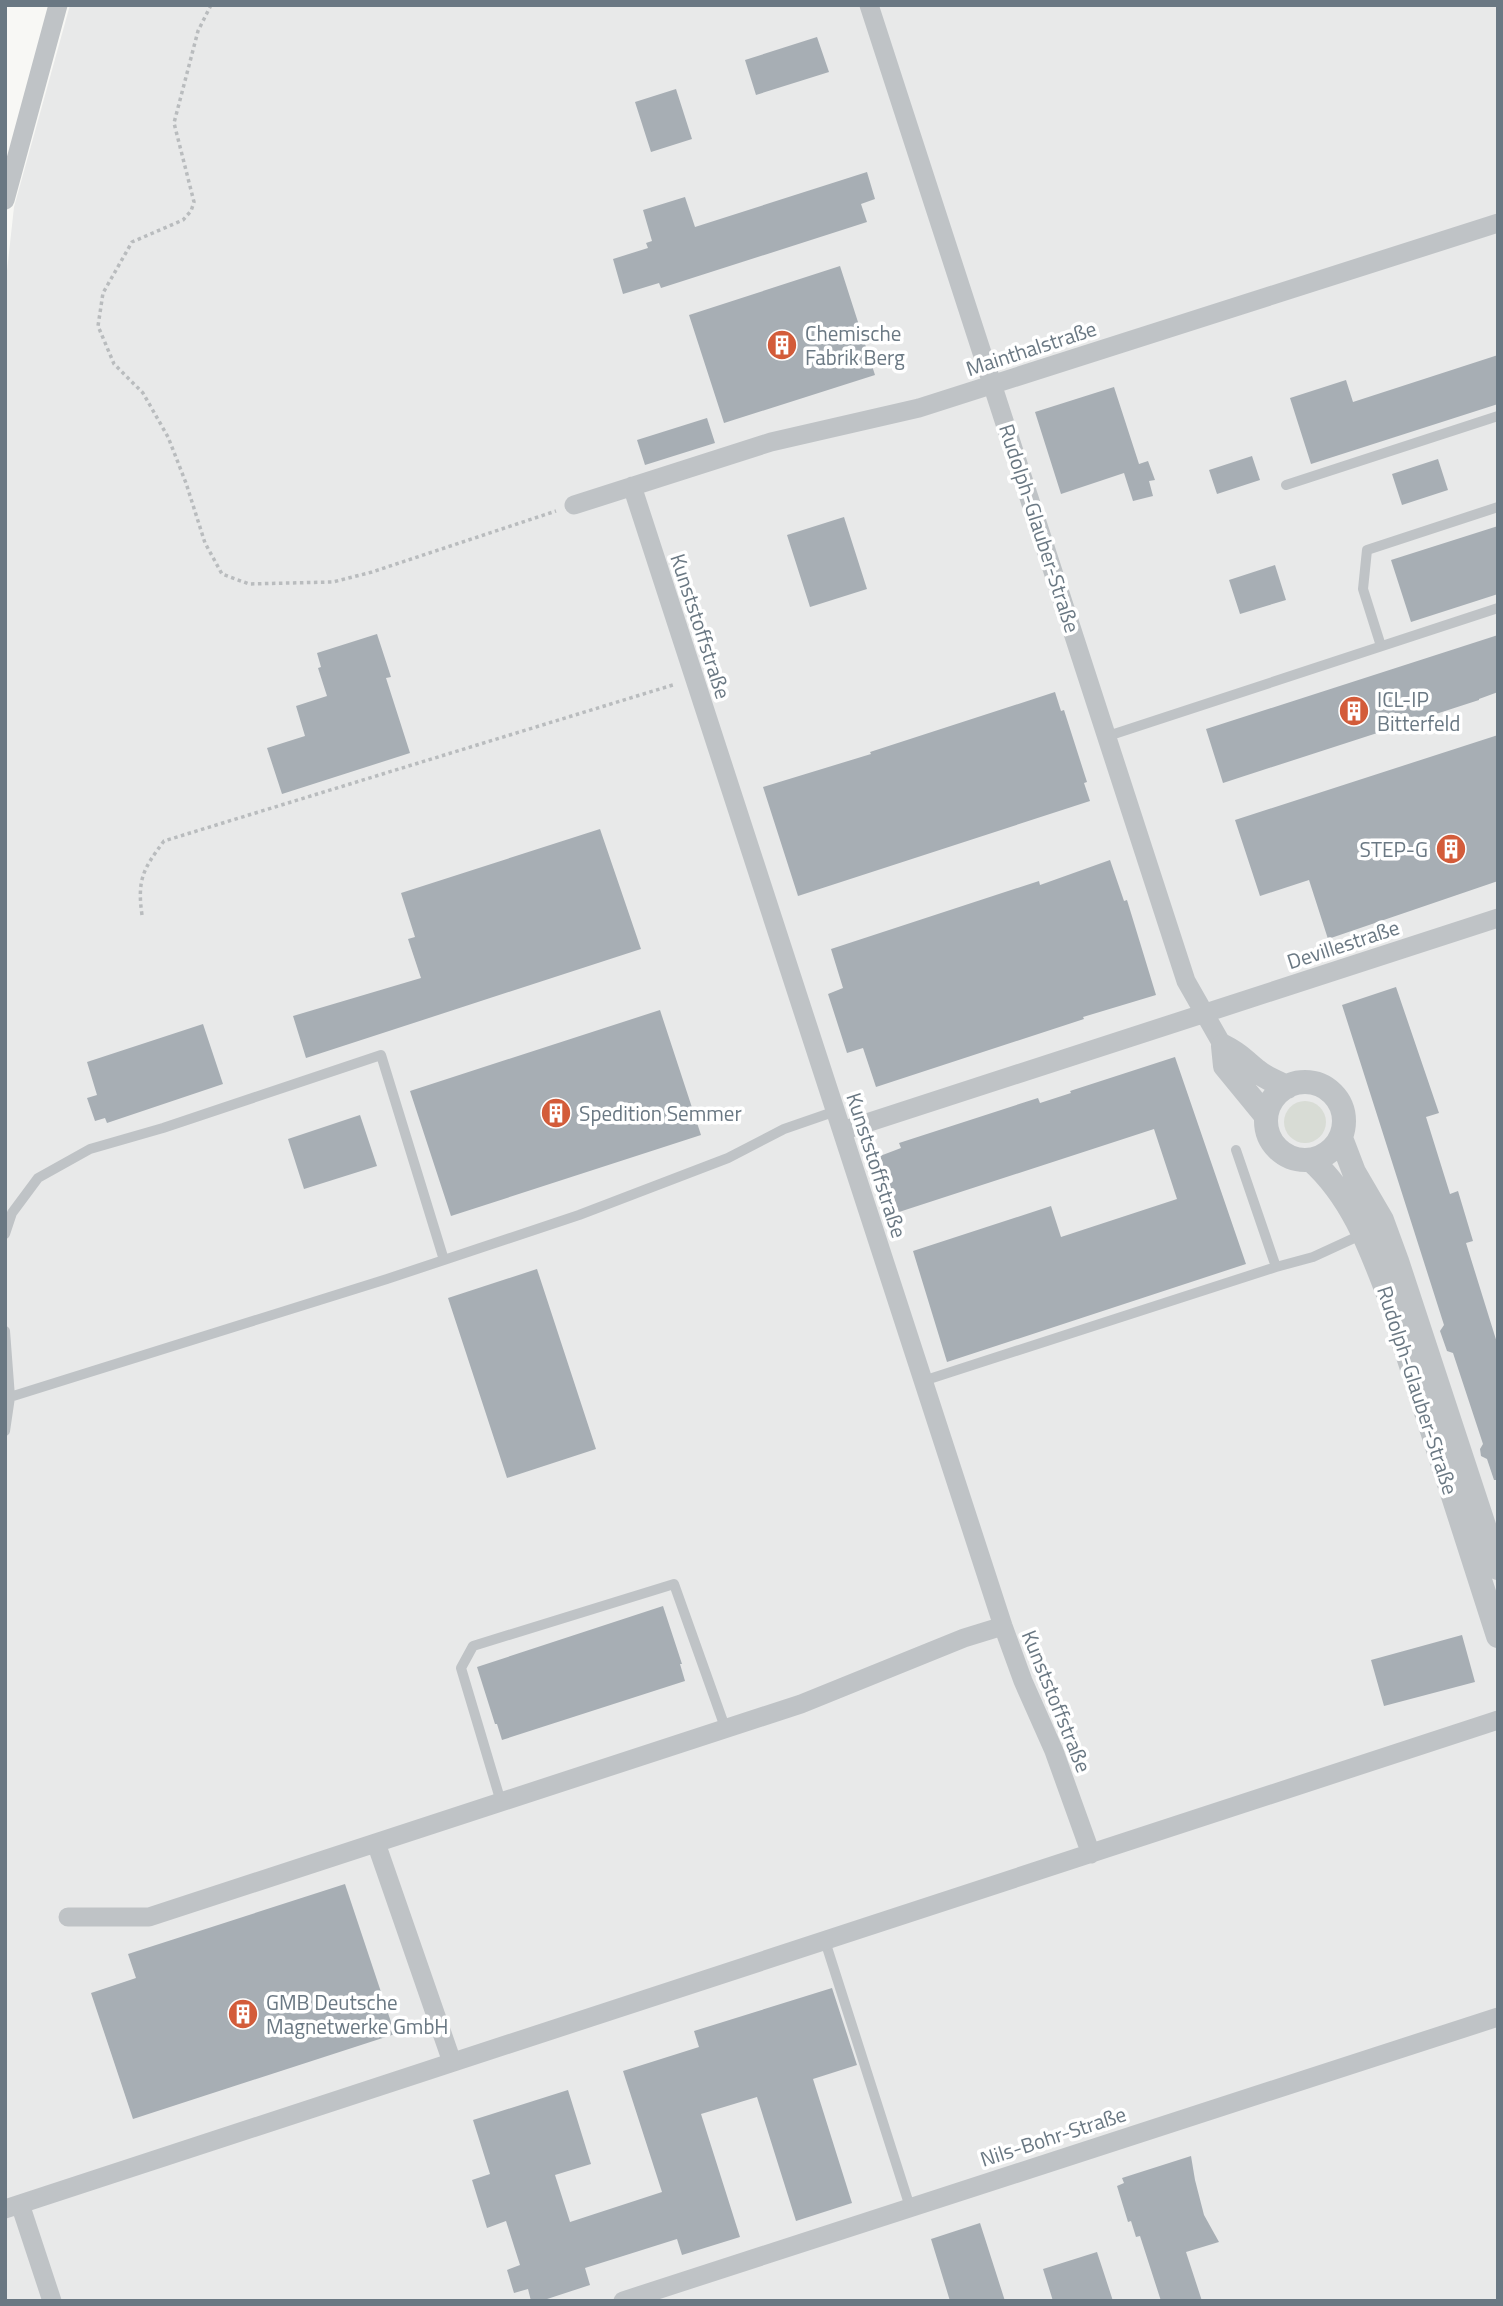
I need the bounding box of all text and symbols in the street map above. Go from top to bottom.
street label: Mainthalstraße [962,312,1100,384]
place label: Chemische Fabrik Berg [805,317,905,373]
building icon: Chemische Fabrik Berg [765,328,799,362]
street label: Rudolph-Glauber-Straße [991,420,1089,636]
street label: Kunststoffstraße [662,549,740,703]
place label: ICL-IP Bitterfeld [1377,683,1460,739]
building icon: ICL-IP Bitterfeld [1337,694,1371,728]
building icon: STEP-G [1434,832,1468,866]
place label: STEP-G [1360,833,1428,865]
street label: Devillestraße [1283,911,1403,977]
street label: Kunststoffstraße [838,1088,916,1242]
building icon: Spedition Semmer [539,1096,573,1130]
place label: Spedition Semmer [579,1097,742,1129]
street label: Rudolph-Glauber-Straße [1369,1282,1467,1498]
street label: Kunststoffstraße [1014,1625,1100,1777]
place label: GMB Deutsche Magnetwerke GmbH [266,1986,449,2042]
building icon: GMB Deutsche Magnetwerke GmbH [226,1997,260,2031]
street label: Nils-Bohr-Straße [976,2097,1130,2175]

